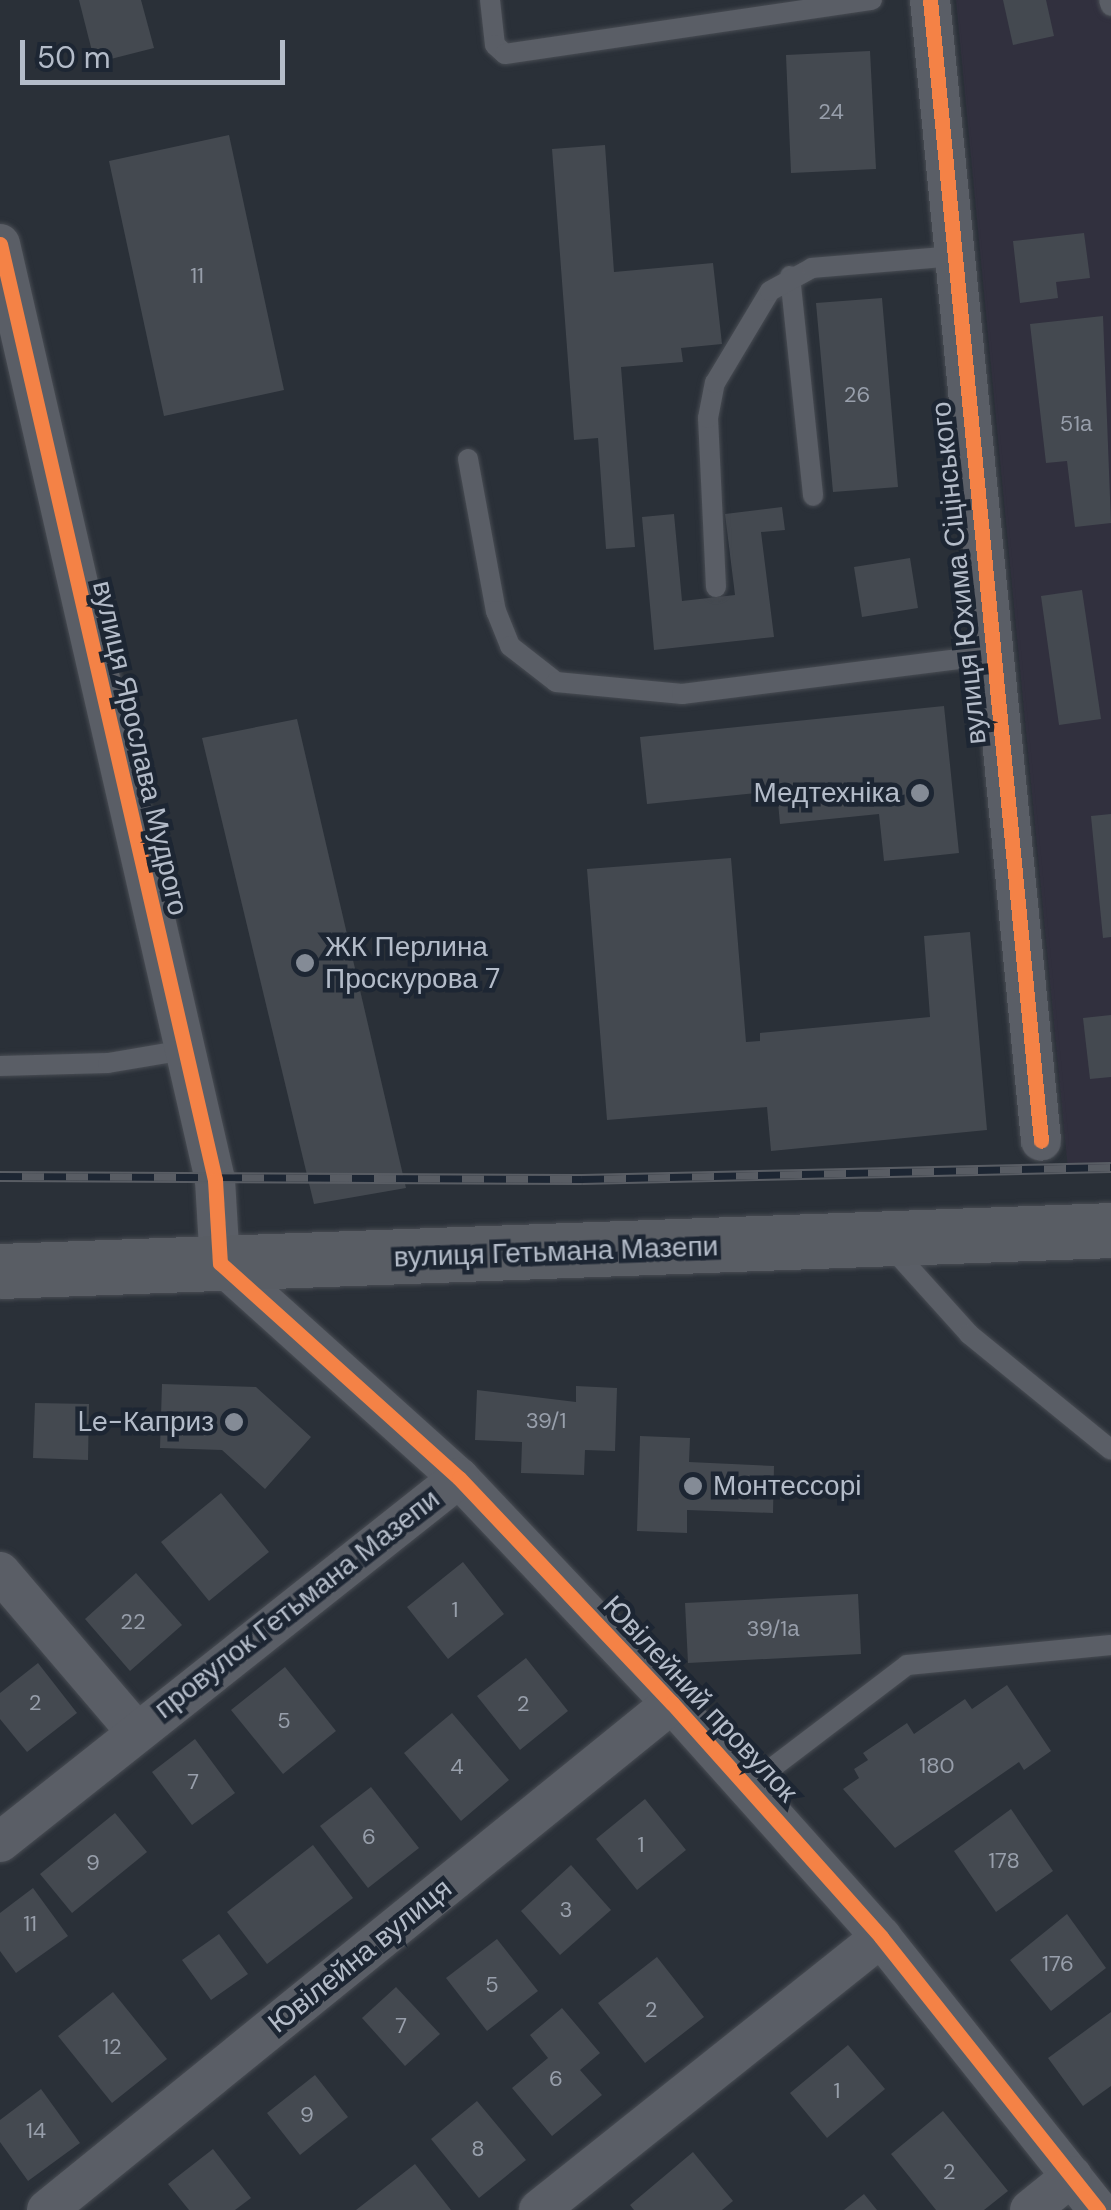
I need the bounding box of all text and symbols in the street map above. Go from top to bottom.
scale bar [25,20,290,82]
text: 50 m [37,38,111,77]
house number: 24 [818,99,844,125]
house number: 11 [190,263,204,289]
house number: 26 [844,382,870,408]
street label: вулиця Юхима Сіцінського [924,400,994,746]
house number: 51а [1060,411,1092,437]
street label: вулиця Ярослава Мудрого [85,577,195,919]
place label: Медтехніка [753,776,900,810]
marker: Медтехніка [909,782,931,804]
place label: ЖК Перлина Проскурова 7 [325,930,500,996]
marker: ЖК Перлина Проскурова 7 [294,952,316,974]
street label: вулиця Гетьмана Мазепи [393,1230,719,1274]
place label: Le-Каприз [78,1405,214,1439]
house number: 39/1 [526,1408,566,1434]
marker: Le-Каприз [223,1411,245,1433]
place label: Монтессорі [713,1469,861,1503]
marker: Монтессорі [682,1475,704,1497]
street label: провулок Гетьмана Мазепи [148,1482,446,1726]
street label: Ювілейний провулок [596,1589,804,1809]
house number: 1 [452,1597,458,1623]
house number: 22 [120,1609,146,1635]
house number: 39/1а [747,1616,799,1642]
house number: 2 [29,1690,41,1716]
house number: 2 [517,1691,529,1717]
house number: 5 [277,1708,291,1734]
house number: 180 [919,1753,955,1779]
house number: 4 [450,1754,464,1780]
house number: 7 [187,1769,199,1795]
house number: 6 [362,1824,376,1850]
house number: 1 [638,1832,644,1858]
house number: 178 [988,1848,1020,1874]
house number: 9 [86,1850,100,1876]
street label: Ювілейна вулиця [262,1872,458,2040]
house number: 3 [559,1897,573,1923]
house number: 11 [23,1911,37,1937]
house number: 176 [1042,1951,1074,1977]
house number: 5 [485,1972,499,1998]
house number: 2 [645,1997,657,2023]
house number: 7 [395,2013,407,2039]
house number: 12 [102,2034,122,2060]
house number: 6 [549,2066,563,2092]
house number: 1 [834,2078,840,2104]
house number: 9 [300,2102,314,2128]
house number: 14 [26,2118,46,2144]
house number: 8 [471,2136,485,2162]
house number: 2 [943,2159,955,2185]

